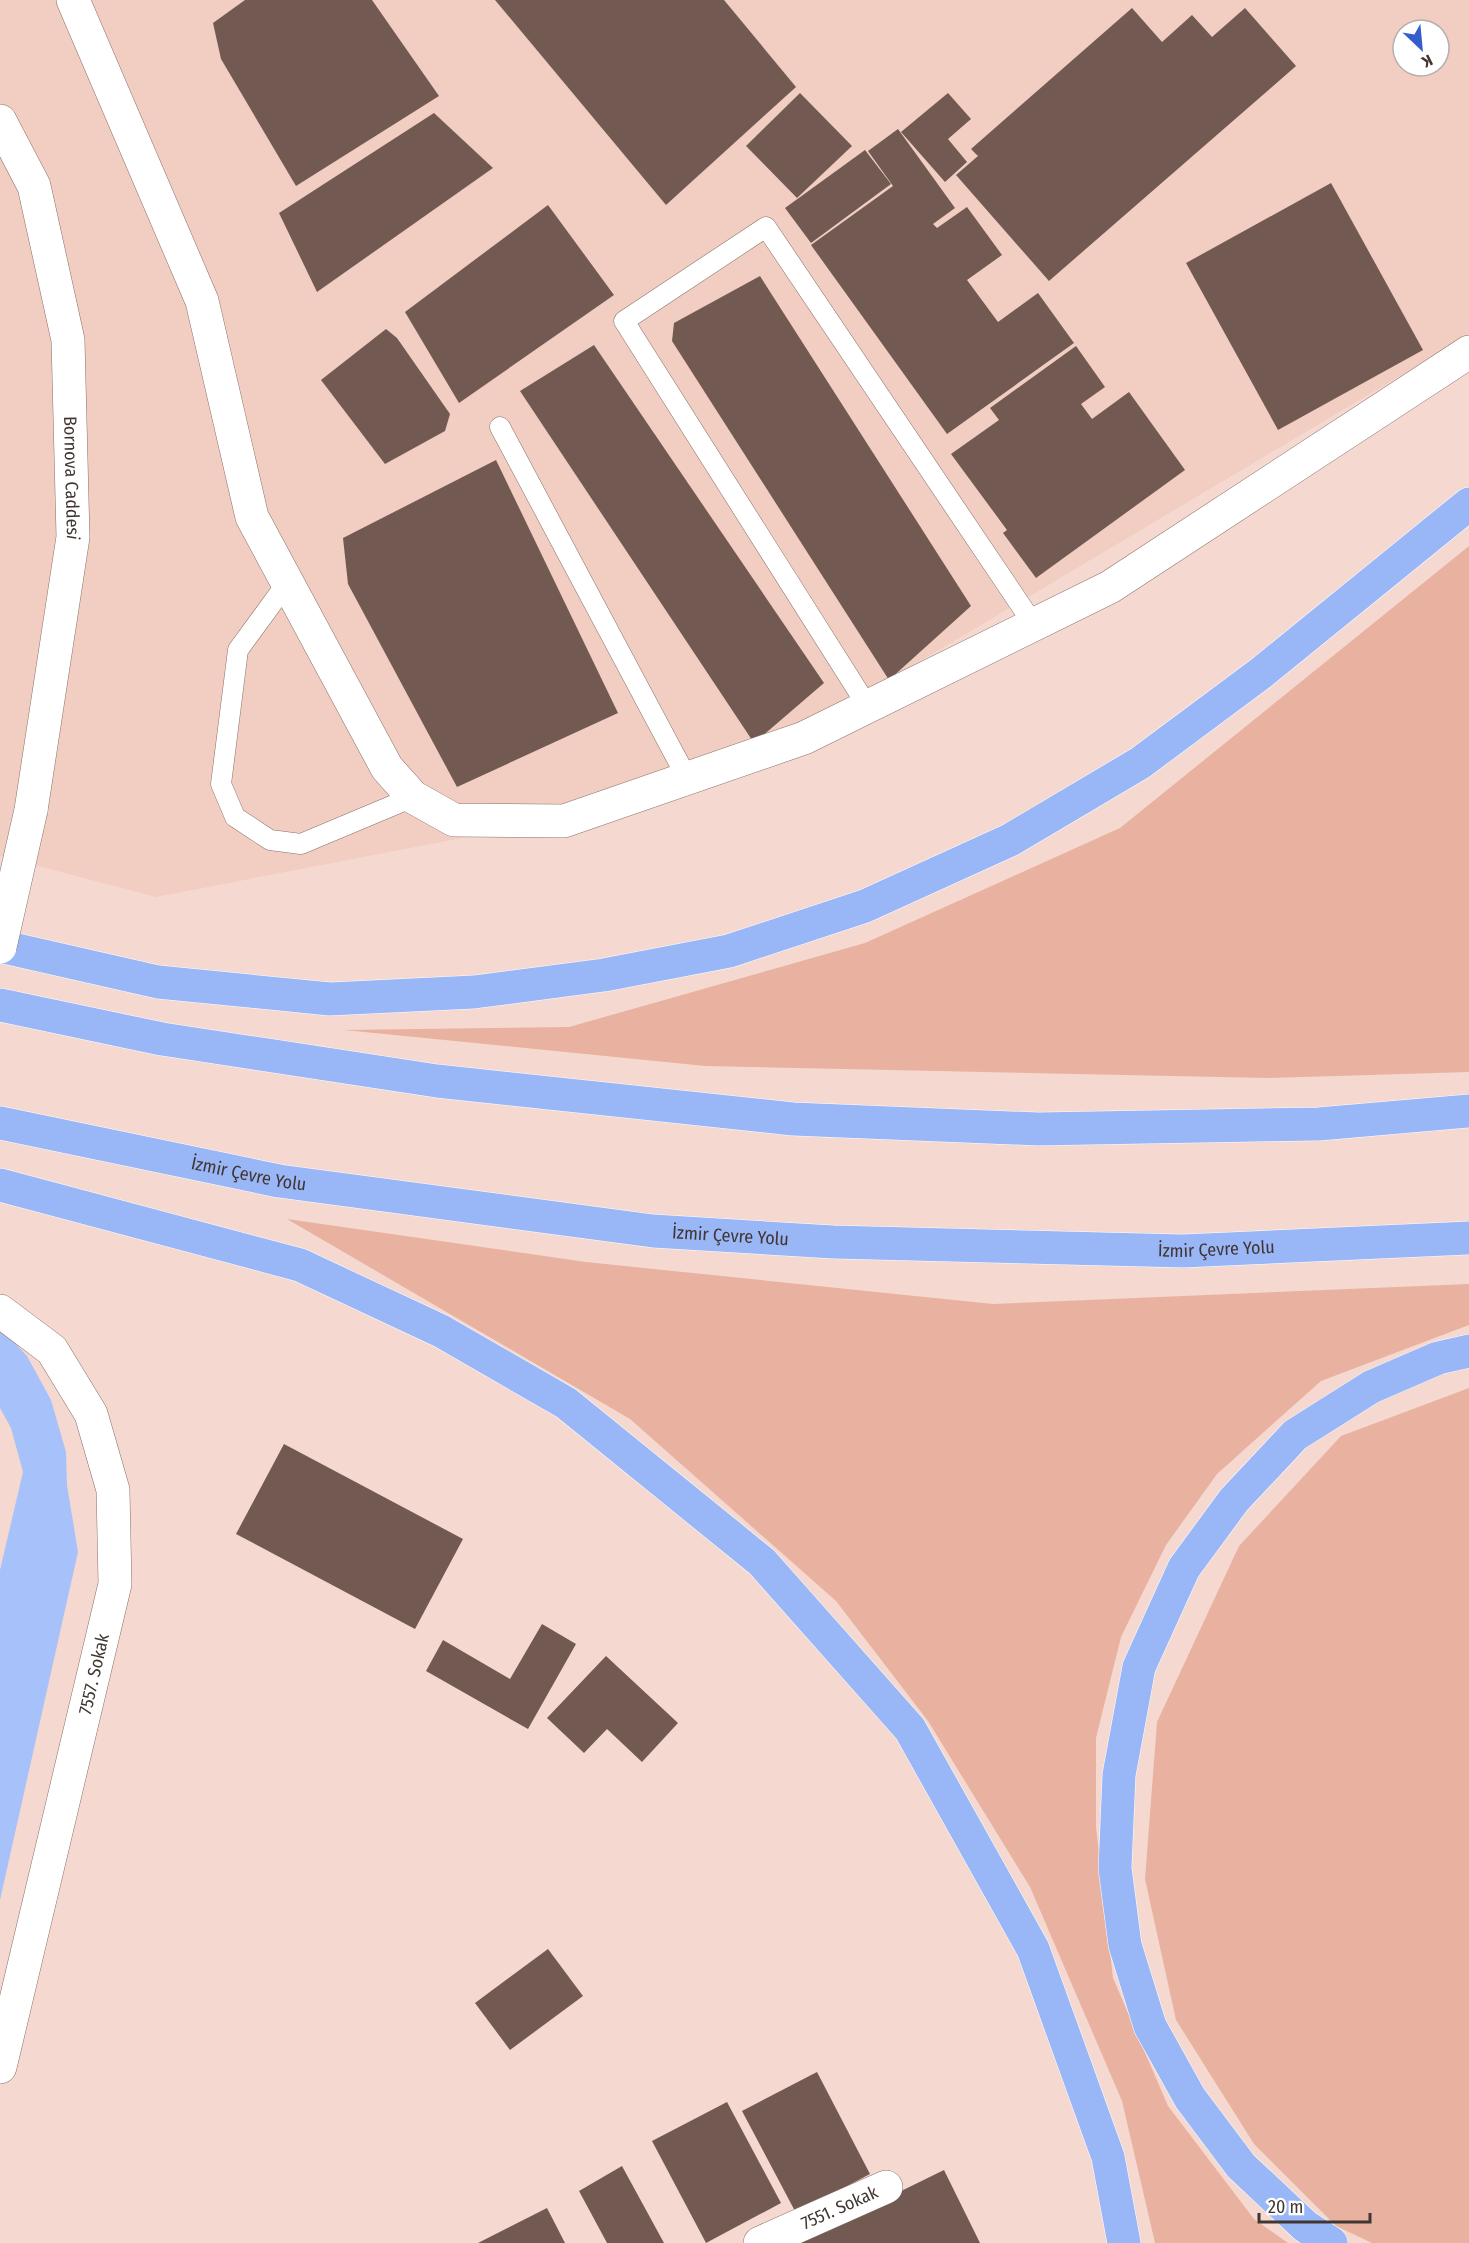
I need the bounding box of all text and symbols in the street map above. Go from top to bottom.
north arrow [1391,18,1451,78]
text: K [1418,50,1436,72]
street label: Bornova Caddesi [59,416,84,541]
street label: İzmir Çevre Yolu [189,1152,308,1196]
street label: İzmir Çevre Yolu [672,1221,790,1250]
street label: İzmir Çevre Yolu [1158,1236,1275,1262]
street label: 7557. Sokak [74,1631,114,1716]
street label: 7551. Sokak [798,2181,882,2234]
scale bar [1259,2186,1370,2224]
text: 20 m [1268,2196,1303,2218]

